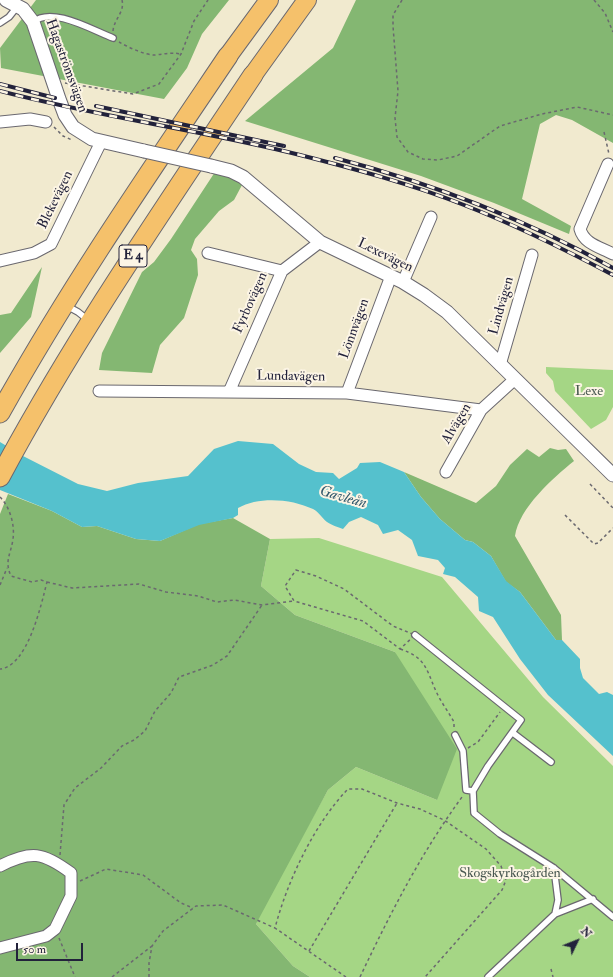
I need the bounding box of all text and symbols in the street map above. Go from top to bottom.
street label: Hagaströmsvägen [41,17,91,115]
street label: Blekevägen [35,168,77,232]
street label: Lexevägen [355,235,415,277]
road number: E 4 [119,245,147,267]
street label: Fyrbovägen [230,270,272,336]
street label: Lindvägen [486,275,518,337]
street label: Lönnvägen [336,297,374,361]
street label: Lundavägen [257,368,325,386]
park label: Lexe [575,384,603,400]
street label: Alvägen [438,401,476,447]
water label: Gavleån [318,483,368,513]
park label: Skogskyrkogården [459,866,561,882]
north arrow [557,921,597,961]
text: N [578,924,594,941]
scale bar [18,935,85,961]
text: 50 m [23,942,46,957]

